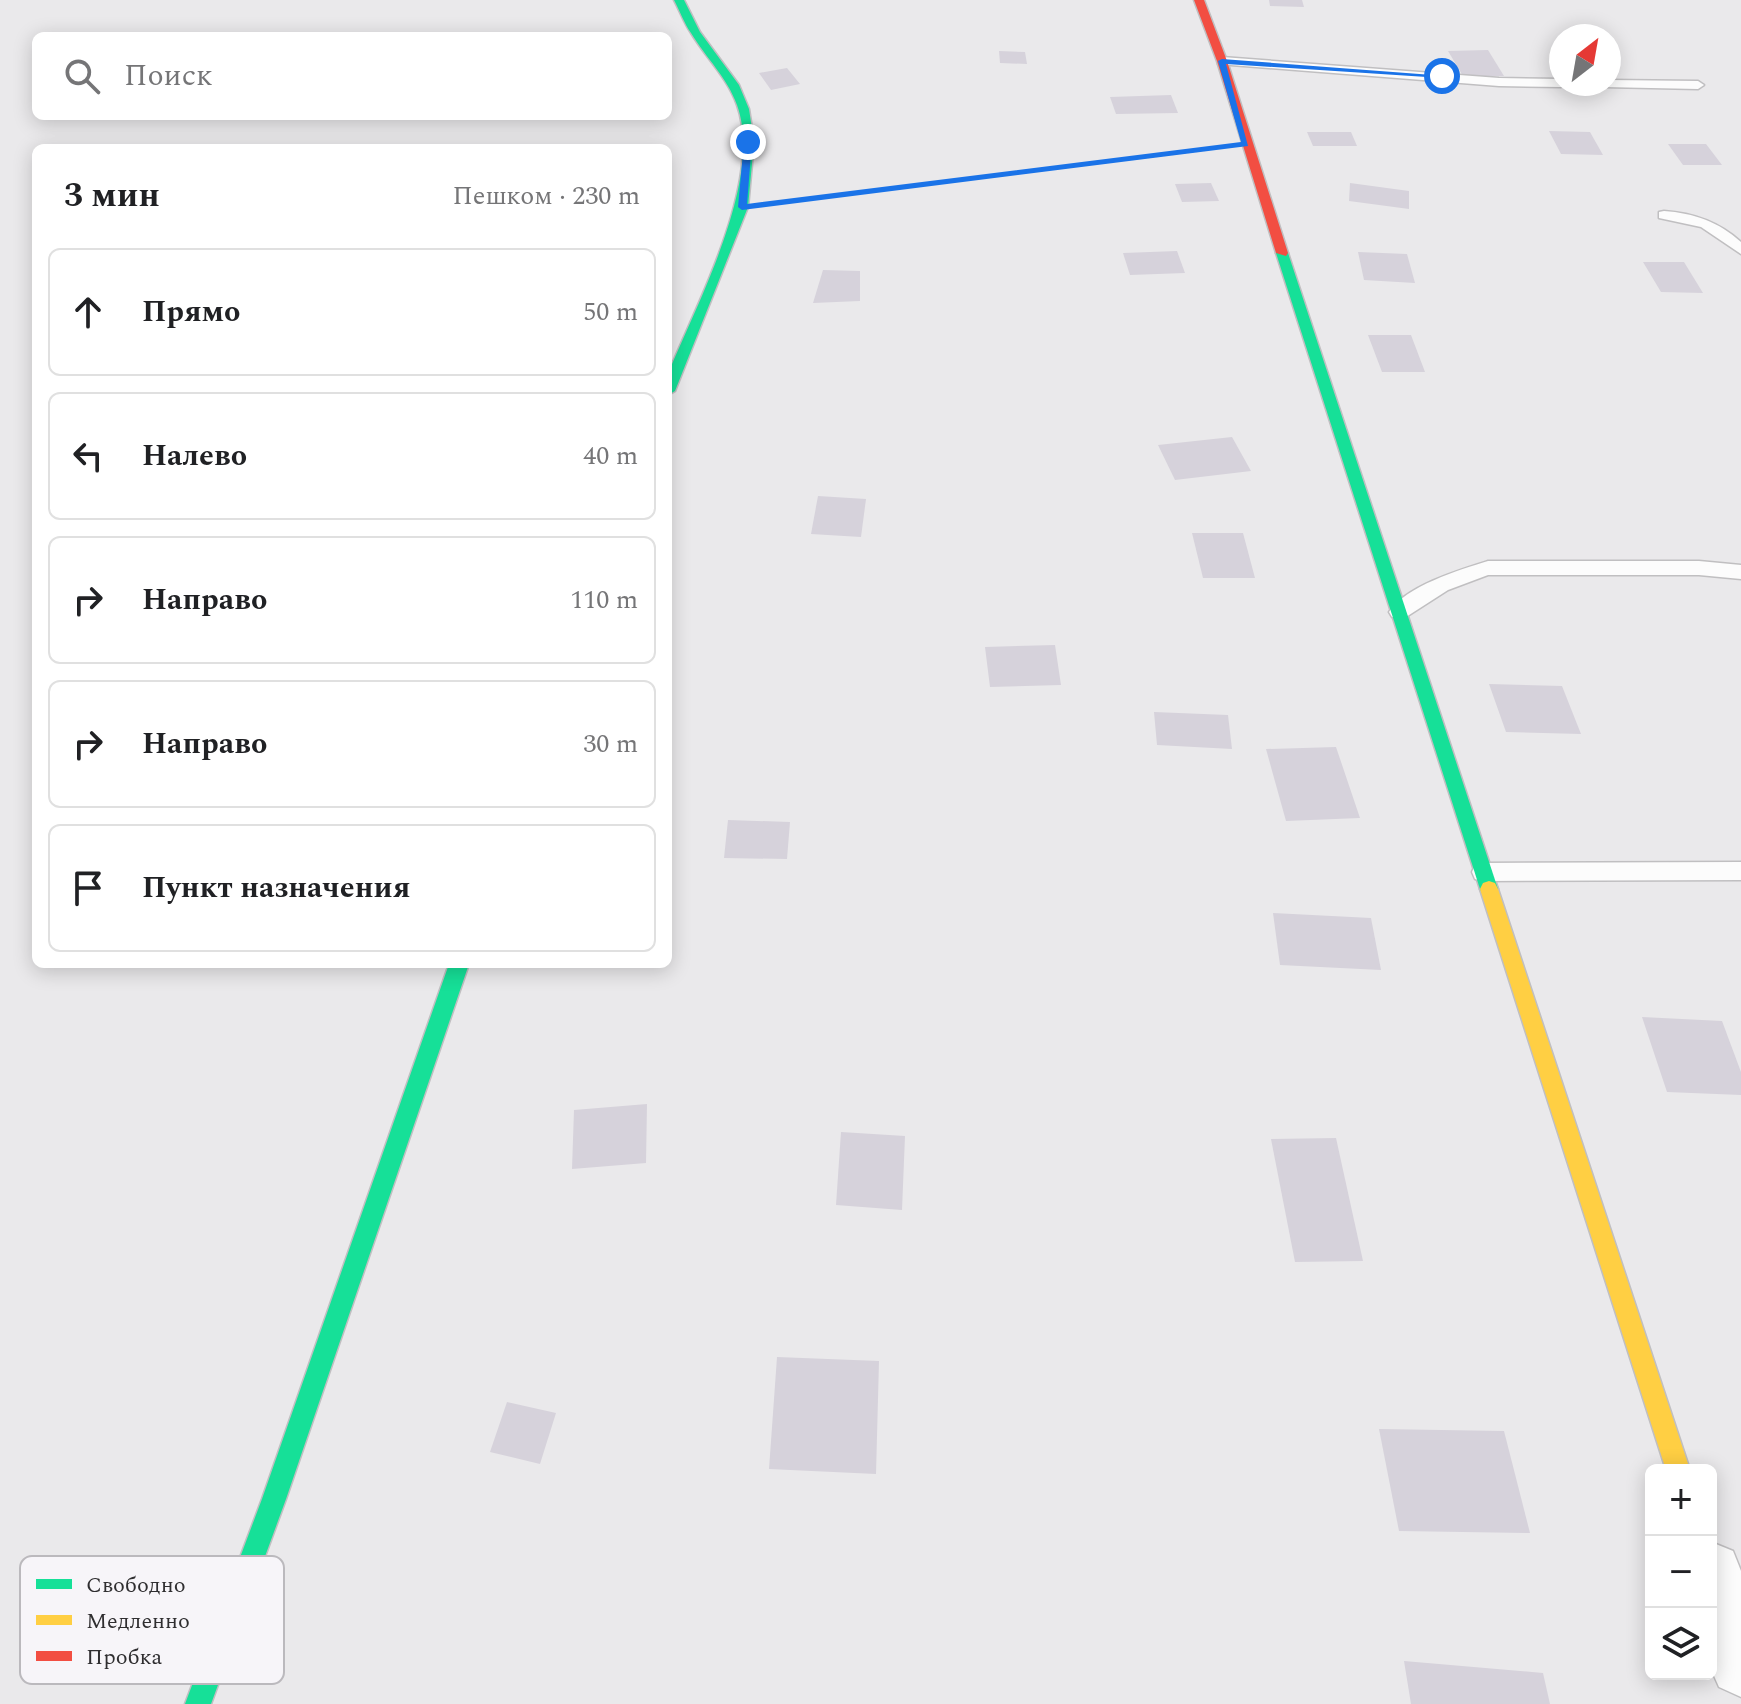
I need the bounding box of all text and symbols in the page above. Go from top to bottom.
north arrow [1549,24,1621,96]
search box [32,32,672,120]
text: Поиск [124,53,213,99]
icon: search [60,54,104,98]
route start [1424,58,1460,94]
route end [730,124,766,160]
text: 3 мин [64,170,160,222]
text: Пешком · 230 m [453,176,640,216]
text: Прямо [142,289,240,335]
icon: ahead [66,290,110,334]
text: 50 m [583,292,638,332]
text: Налево [142,433,247,479]
icon: left [66,434,110,478]
text: 40 m [583,436,638,476]
text: Направо [142,577,267,623]
icon: right [66,578,110,622]
text: 110 m [570,580,638,620]
text: Направо [142,721,267,767]
icon: right [66,722,110,766]
text: 30 m [583,724,638,764]
text: Пункт назначения [142,865,410,911]
icon: arrive [66,866,110,910]
map controls [1645,1464,1717,1680]
button: + [1645,1464,1717,1536]
button: − [1645,1536,1717,1608]
legend [20,1556,284,1684]
text: Свободно [86,1569,186,1602]
text: Медленно [86,1605,190,1638]
button: layers [1645,1608,1717,1680]
text: Пробка [86,1641,163,1674]

